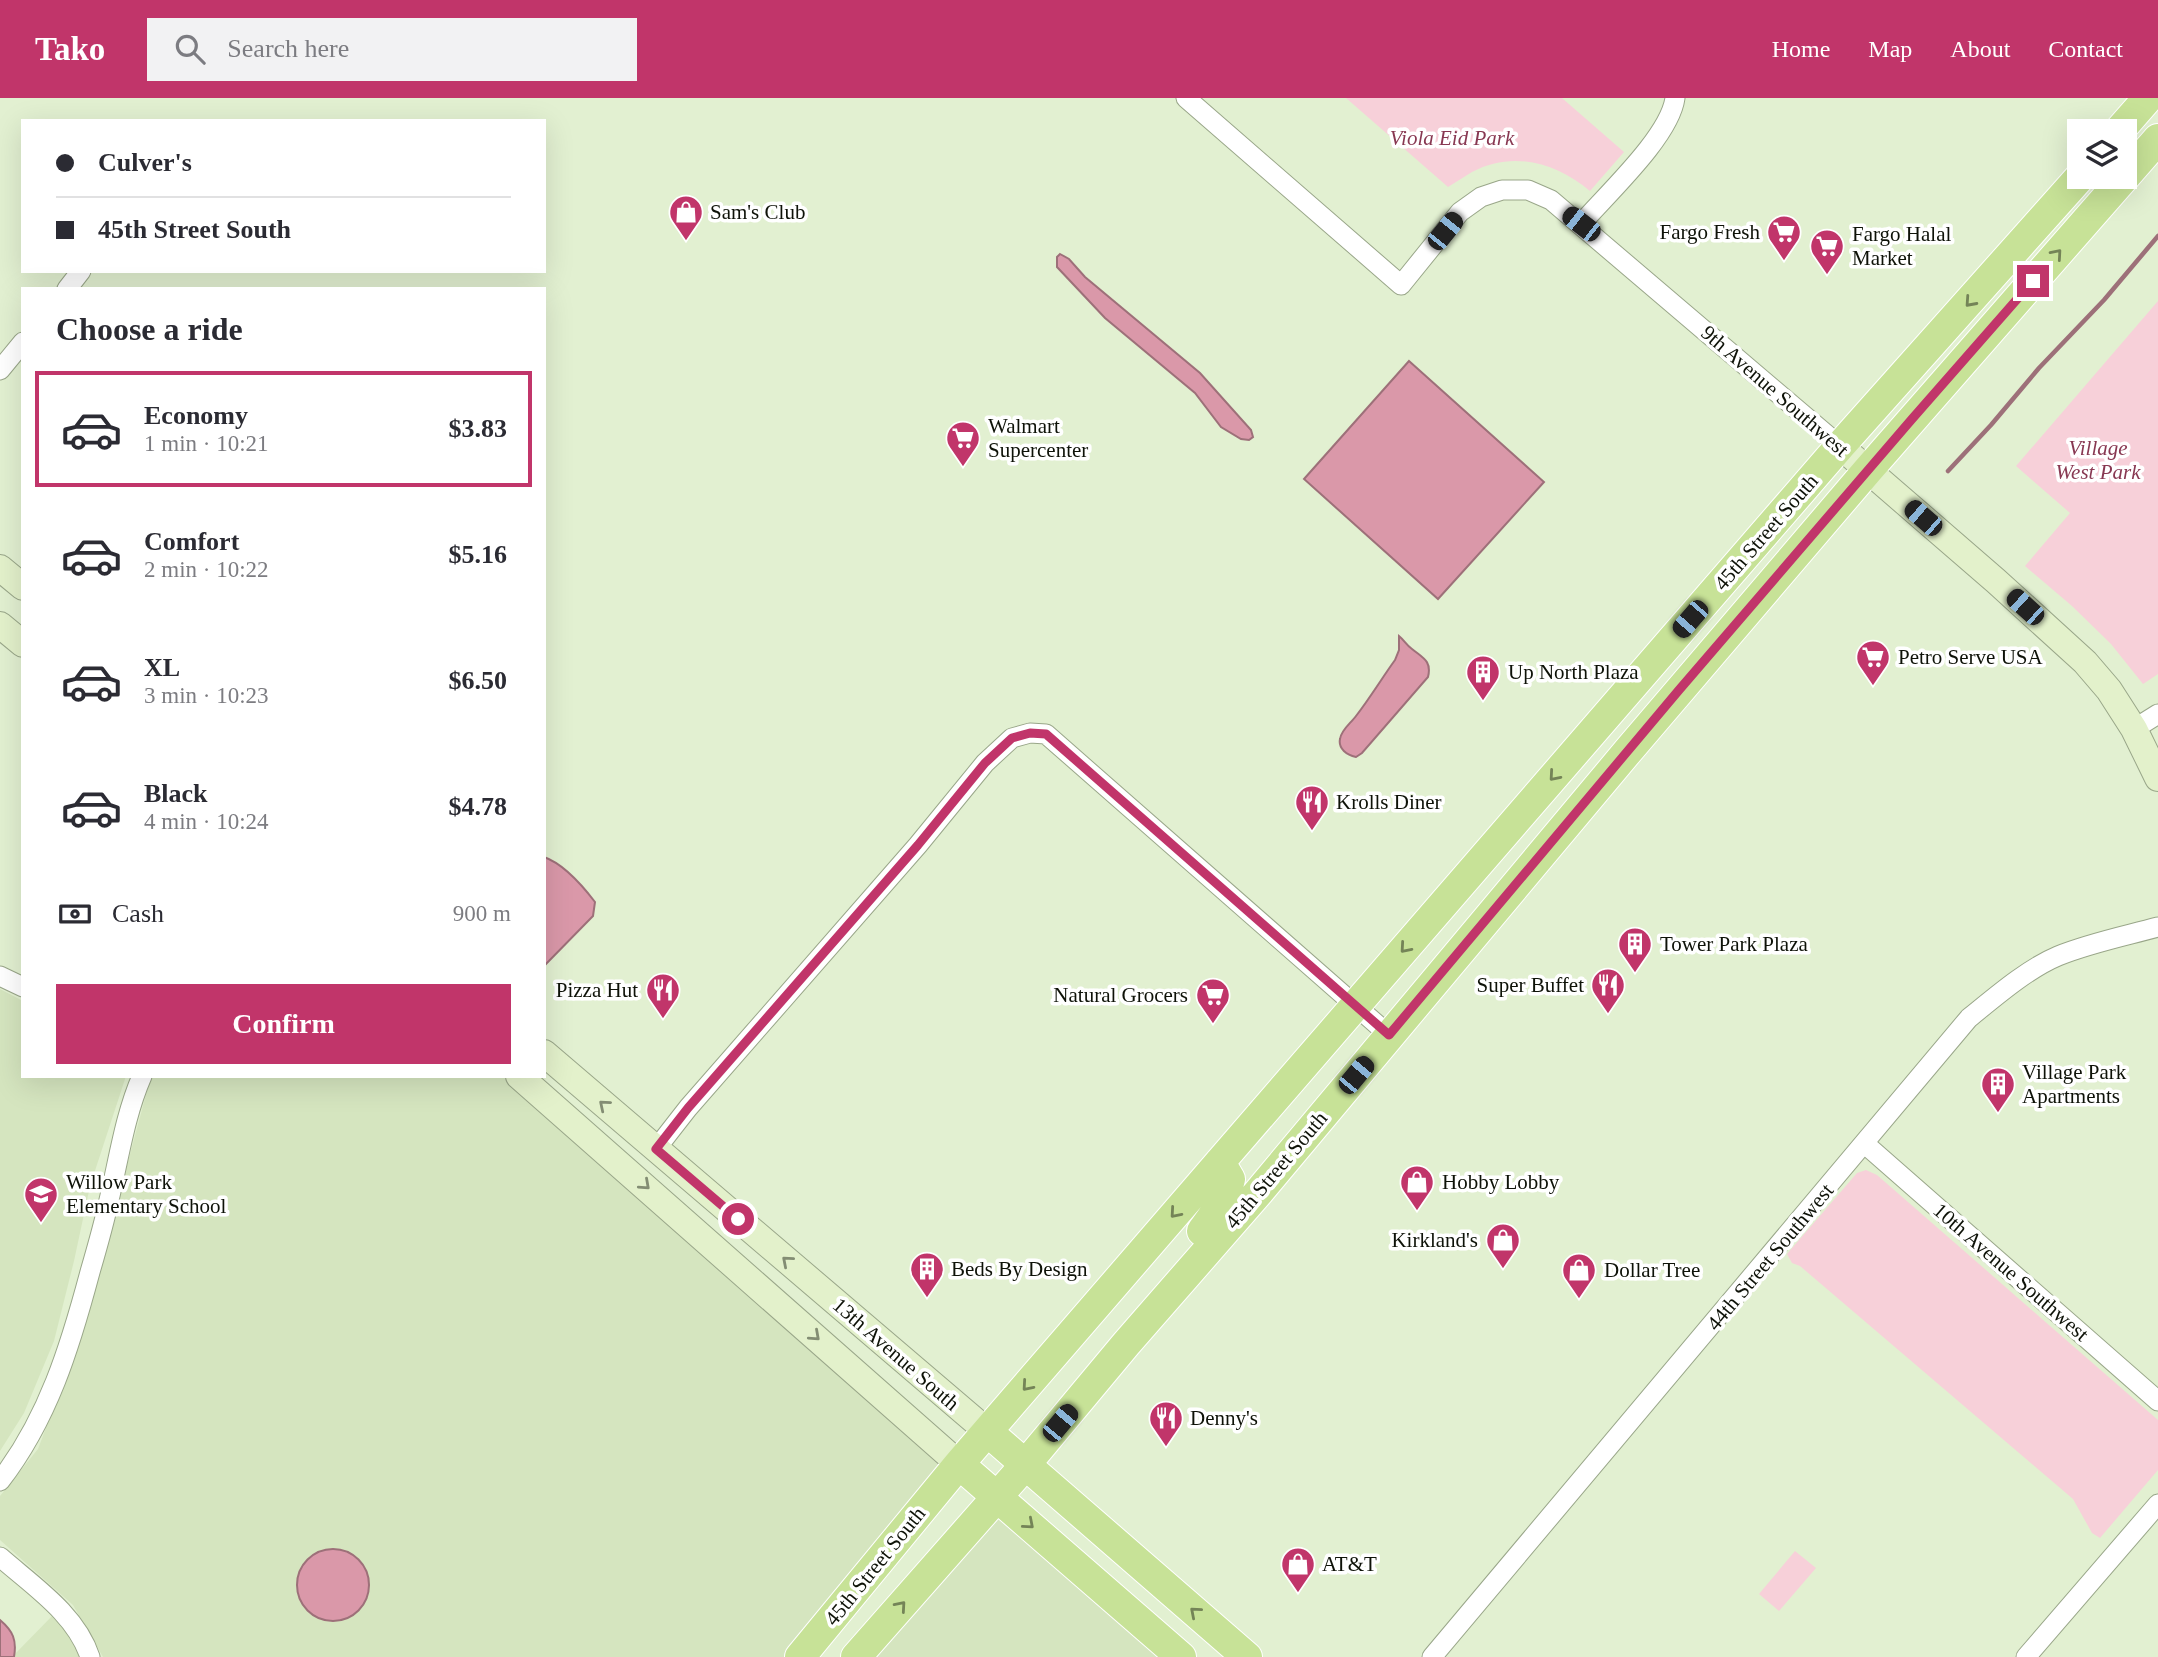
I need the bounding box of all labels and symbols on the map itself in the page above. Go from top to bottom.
park label: Viola Eid Park [1390,126,1515,150]
shop icon: Sam's Club [667,193,705,242]
place label: Sam's Club [710,200,805,224]
car [1558,203,1605,245]
car [1424,208,1467,254]
supermarket icon: Fargo Fresh [1765,213,1803,262]
place label: Fargo Fresh [1659,220,1760,244]
place label: Fargo Halal Market [1852,222,1952,270]
supermarket icon: Fargo Halal Market [1808,227,1846,276]
one-way arrow [2049,249,2061,262]
route end [2017,265,2049,297]
one-way arrow [1966,293,1979,306]
street label: 9th Avenue Southwest [1696,320,1854,462]
place label: Walmart Supercenter [988,414,1088,462]
supermarket icon: Walmart Supercenter [944,419,982,468]
park label: Village West Park [2056,436,2141,484]
street label: 45th Street South [1709,469,1823,595]
car [1901,496,1946,540]
car [2003,585,2048,629]
car [1669,596,1712,642]
supermarket icon: Petro Serve USA [1854,638,1892,687]
place label: Petro Serve USA [1898,645,2043,669]
building icon: Up North Plaza [1464,653,1502,702]
place label: Up North Plaza [1508,660,1639,684]
one-way arrow [1550,768,1562,781]
restaurant icon: Krolls Diner [1293,783,1331,832]
place label: Krolls Diner [1336,790,1442,814]
building icon: Tower Park Plaza [1616,925,1654,974]
place label: Tower Park Plaza [1660,932,1808,956]
one-way arrow [1401,939,1413,952]
restaurant icon: Super Buffet [1589,966,1627,1015]
restaurant icon: Pizza Hut [644,971,682,1020]
place label: Super Buffet [1476,973,1584,997]
supermarket icon: Natural Grocers [1194,976,1232,1025]
place label: Pizza Hut [556,978,638,1002]
place label: Natural Grocers [1053,983,1188,1007]
car [1335,1052,1378,1098]
place label: Village Park Apartments [2022,1060,2127,1108]
building icon: Village Park Apartments [1979,1065,2017,1114]
one-way arrow [599,1100,612,1113]
street label: 45th Street South [1220,1106,1332,1234]
shop icon: Hobby Lobby [1398,1163,1436,1212]
place label: Willow Park Elementary School [66,1170,227,1218]
place label: Hobby Lobby [1442,1170,1560,1194]
school or university icon: Willow Park Elementary School [22,1175,60,1224]
one-way arrow [636,1177,649,1189]
street label: 44th Street Southwest [1702,1179,1839,1335]
street label: 10th Avenue Southwest [1928,1198,2094,1346]
route start [722,1203,754,1235]
one-way arrow [1171,1205,1183,1218]
shop icon: Kirkland's [1484,1221,1522,1270]
place label: Kirkland's [1391,1228,1478,1252]
building icon: Beds By Design [908,1250,946,1299]
shop icon: Dollar Tree [1560,1251,1598,1300]
one-way arrow [782,1257,795,1269]
place label: Beds By Design [951,1257,1088,1281]
place label: Dollar Tree [1604,1258,1700,1282]
street label: 13th Avenue South [828,1293,964,1416]
one-way arrow [807,1328,820,1340]
one-way arrow [1023,1378,1035,1391]
restaurant icon: Denny's [1147,1399,1185,1448]
car [1039,1400,1082,1446]
place label: Denny's [1190,1406,1258,1430]
street label: 45th Street South [820,1501,931,1630]
one-way arrow [1021,1516,1034,1528]
shop icon: AT&T [1279,1545,1317,1594]
place label: AT&T [1322,1552,1377,1576]
one-way arrow [893,1601,905,1614]
one-way arrow [1190,1608,1203,1620]

